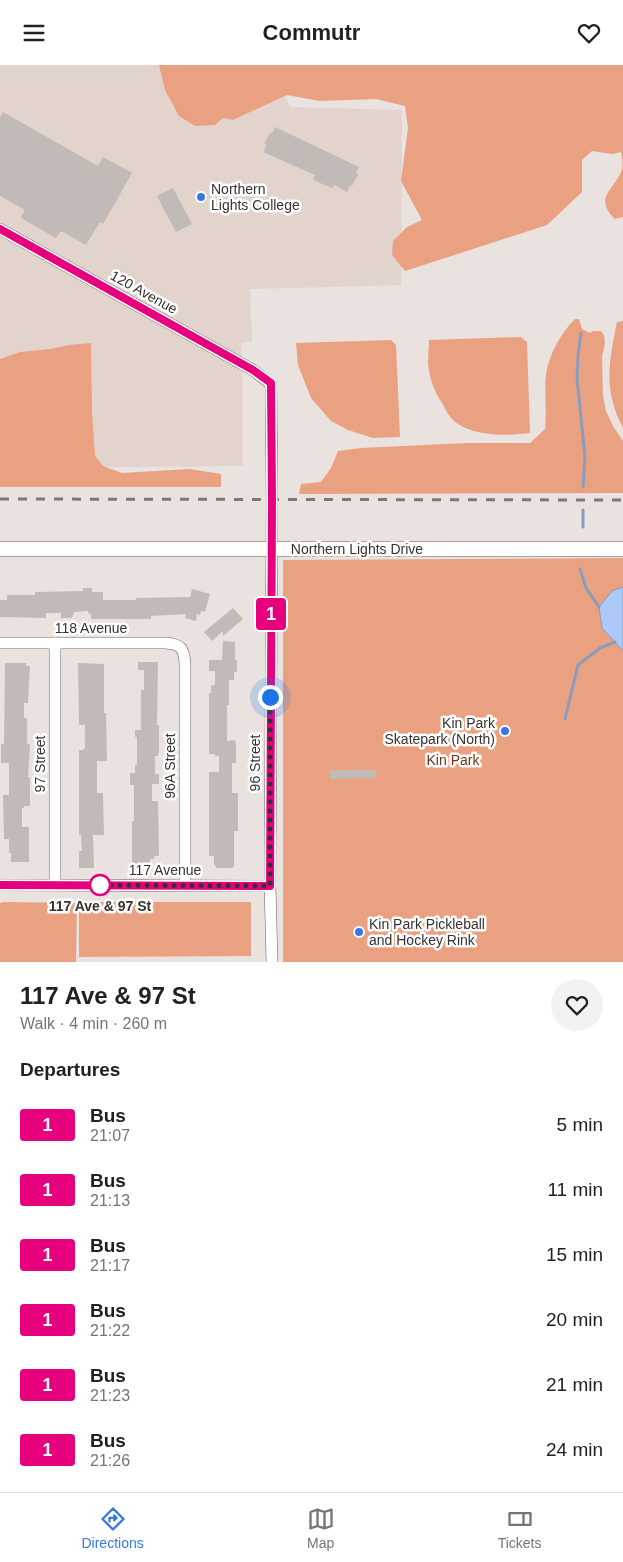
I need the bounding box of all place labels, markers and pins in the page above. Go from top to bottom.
place label: Northern Lights College [211,181,300,213]
marker: Northern Lights College [195,191,207,203]
place label: Kin Park Skatepark (North) [385,715,496,747]
marker: Kin Park Skatepark (North) [499,725,511,737]
marker: 117 Ave & 97 St [89,874,111,896]
place label: 117 Ave & 97 St [49,898,152,914]
place label: Kin Park Pickleball and Hockey Rink [369,916,485,948]
marker: Kin Park Pickleball and Hockey Rink [353,926,365,938]

